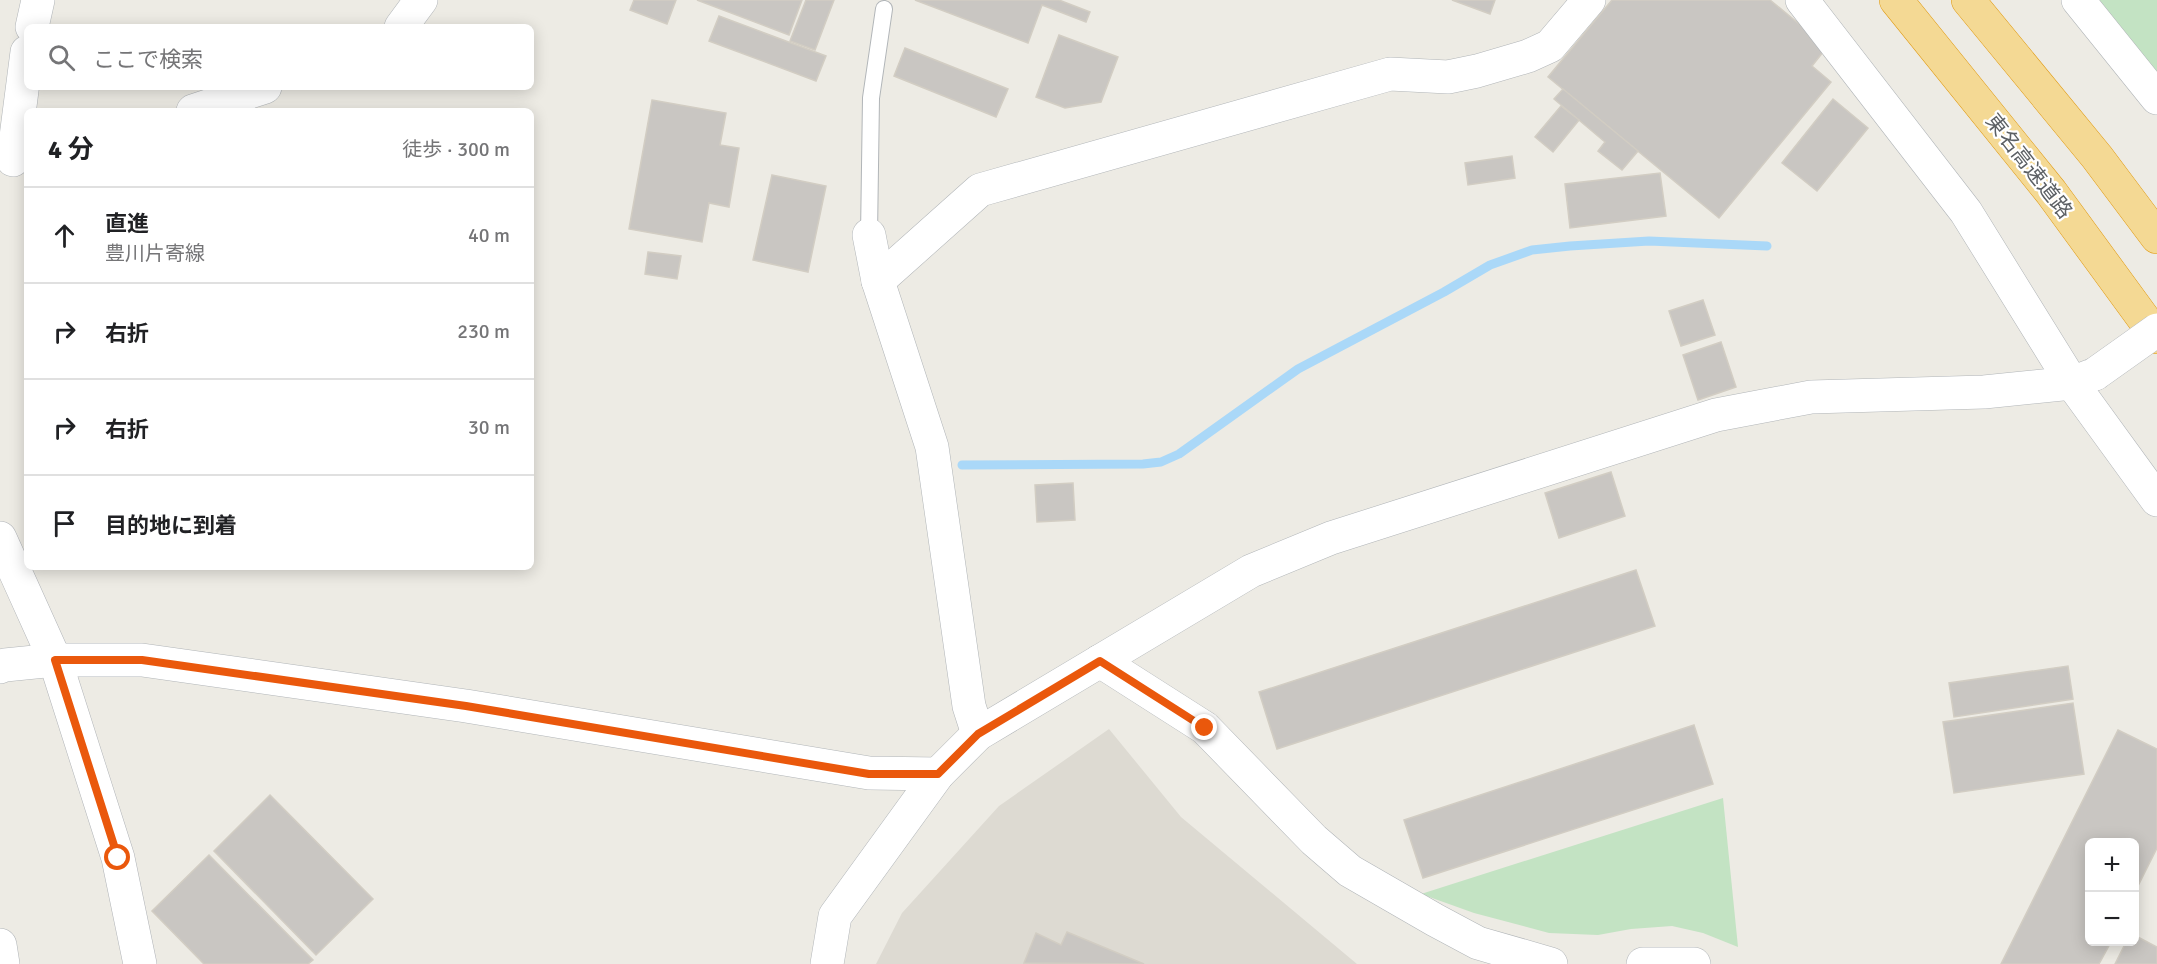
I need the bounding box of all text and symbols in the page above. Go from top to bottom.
search box [24,24,534,90]
icon: search [45,41,78,74]
text: ここで検索 [93,46,203,73]
street label: 東名高速道路 [1980,108,2078,224]
text: 4 分 [48,134,94,166]
text: 徒歩 · 300 m [402,137,510,162]
text: 直進 [105,210,149,237]
icon: ahead [48,219,81,252]
text: 40 m [468,223,510,248]
text: 豊川片寄線 [105,241,205,266]
icon: right [48,315,81,348]
text: 230 m [457,319,510,344]
text: 右折 [105,320,149,347]
icon: right [48,411,81,444]
text: 30 m [468,415,510,440]
text: 右折 [105,416,149,443]
icon: arrive [48,507,81,540]
text: 目的地に到着 [105,512,237,539]
route end [1191,714,1217,740]
map controls [2085,838,2139,946]
button: + [2085,838,2139,892]
route start [104,844,130,870]
button: − [2085,892,2139,946]

